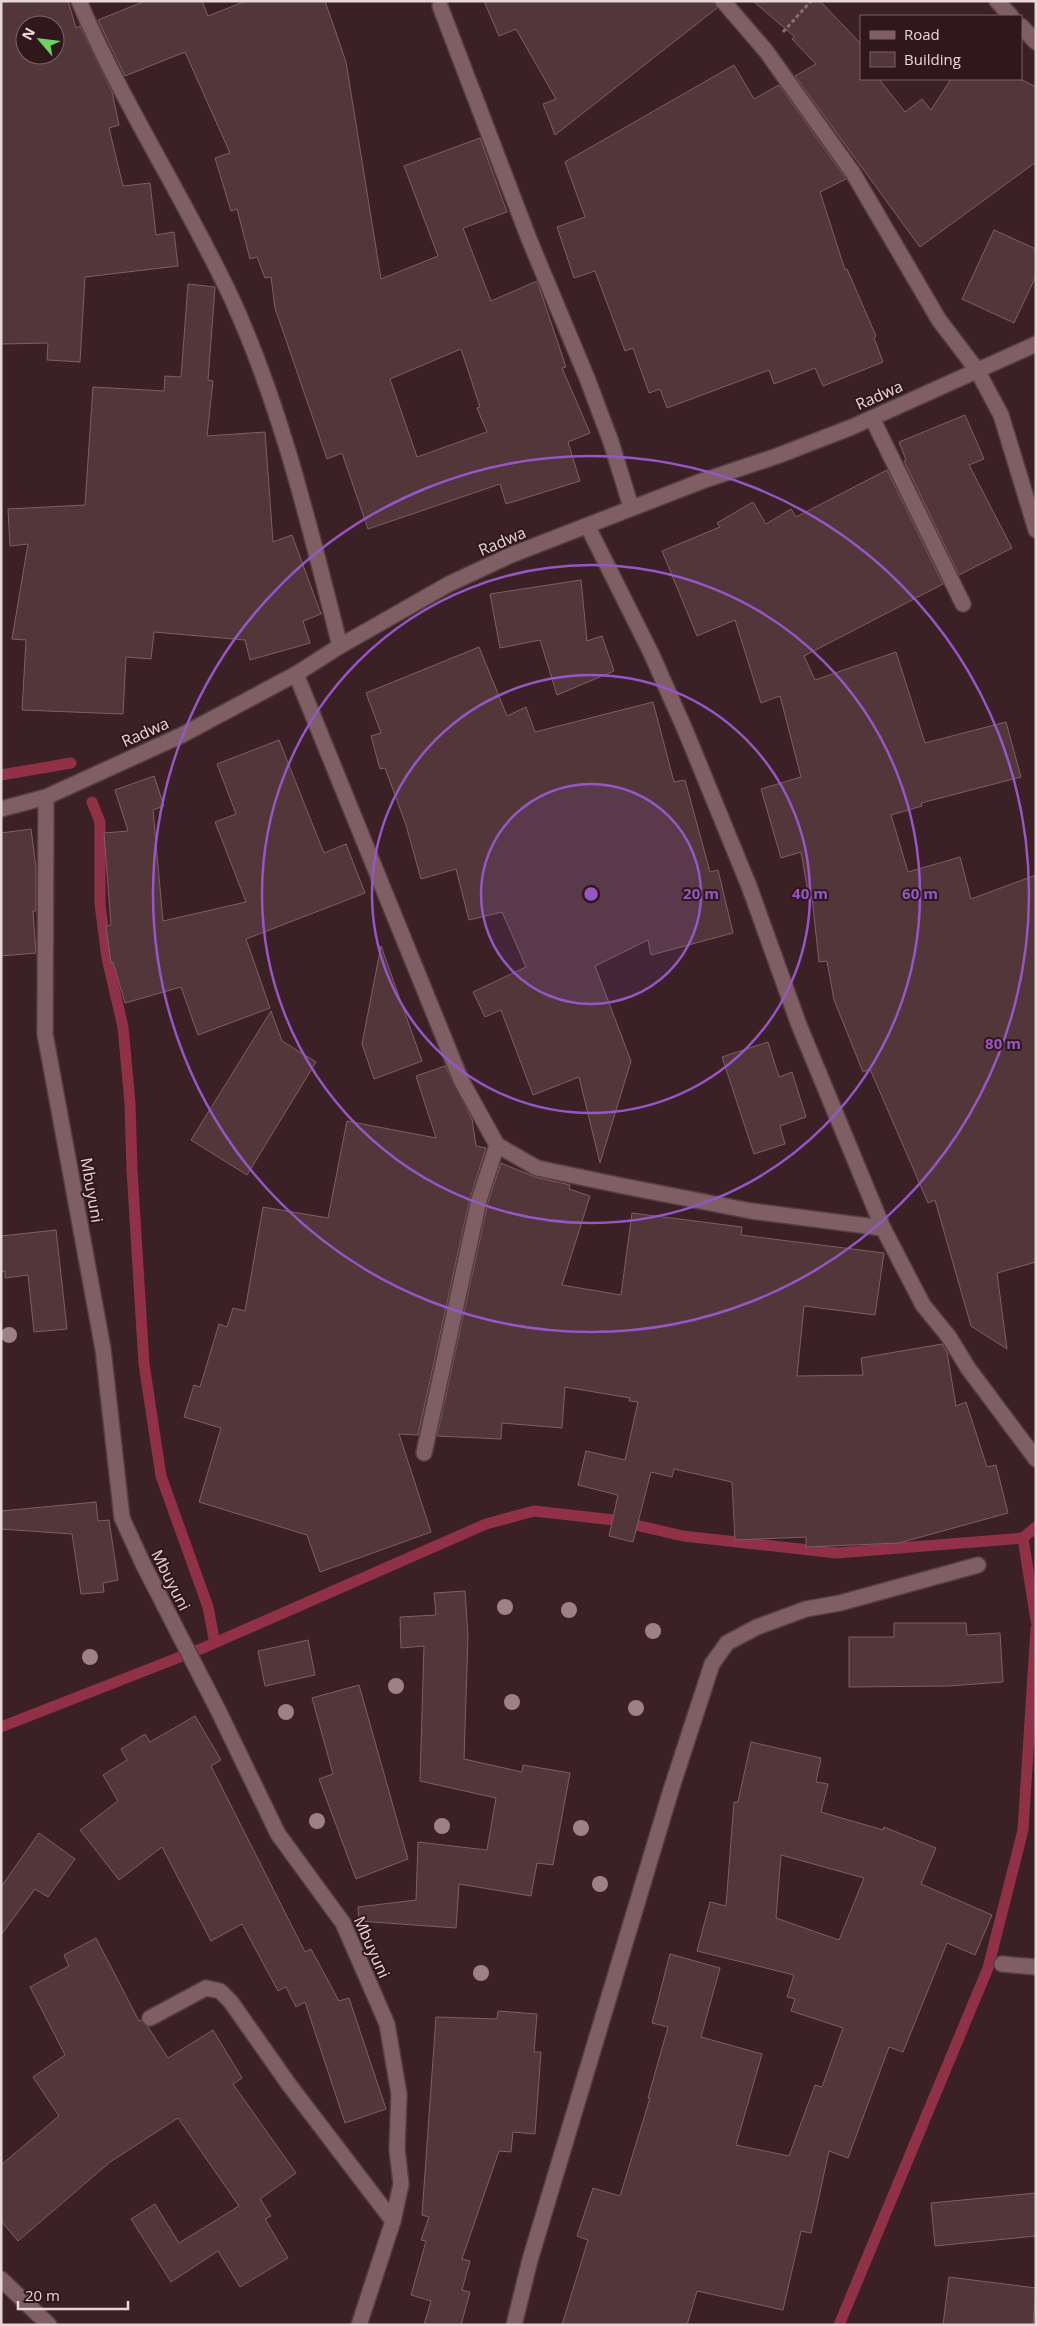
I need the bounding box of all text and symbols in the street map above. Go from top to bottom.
north arrow [15,15,65,65]
legend [860,15,1022,80]
text: N [17,24,39,43]
text: Road [904,24,940,44]
text: Building [904,49,961,69]
street label: Radwa [852,375,906,415]
street label: Radwa [475,521,529,561]
street label: Radwa [118,712,172,752]
text: 20 m [683,883,719,903]
text: 40 m [792,883,828,903]
text: 60 m [902,883,938,903]
centre of rings [582,885,600,903]
text: 80 m [985,1033,1021,1053]
street label: Mbuyuni [75,1156,109,1224]
street label: Mbuyuni [146,1546,196,1614]
street label: Mbuyuni [349,1913,395,1981]
scale bar [18,2278,128,2310]
text: 20 m [25,2285,60,2305]

